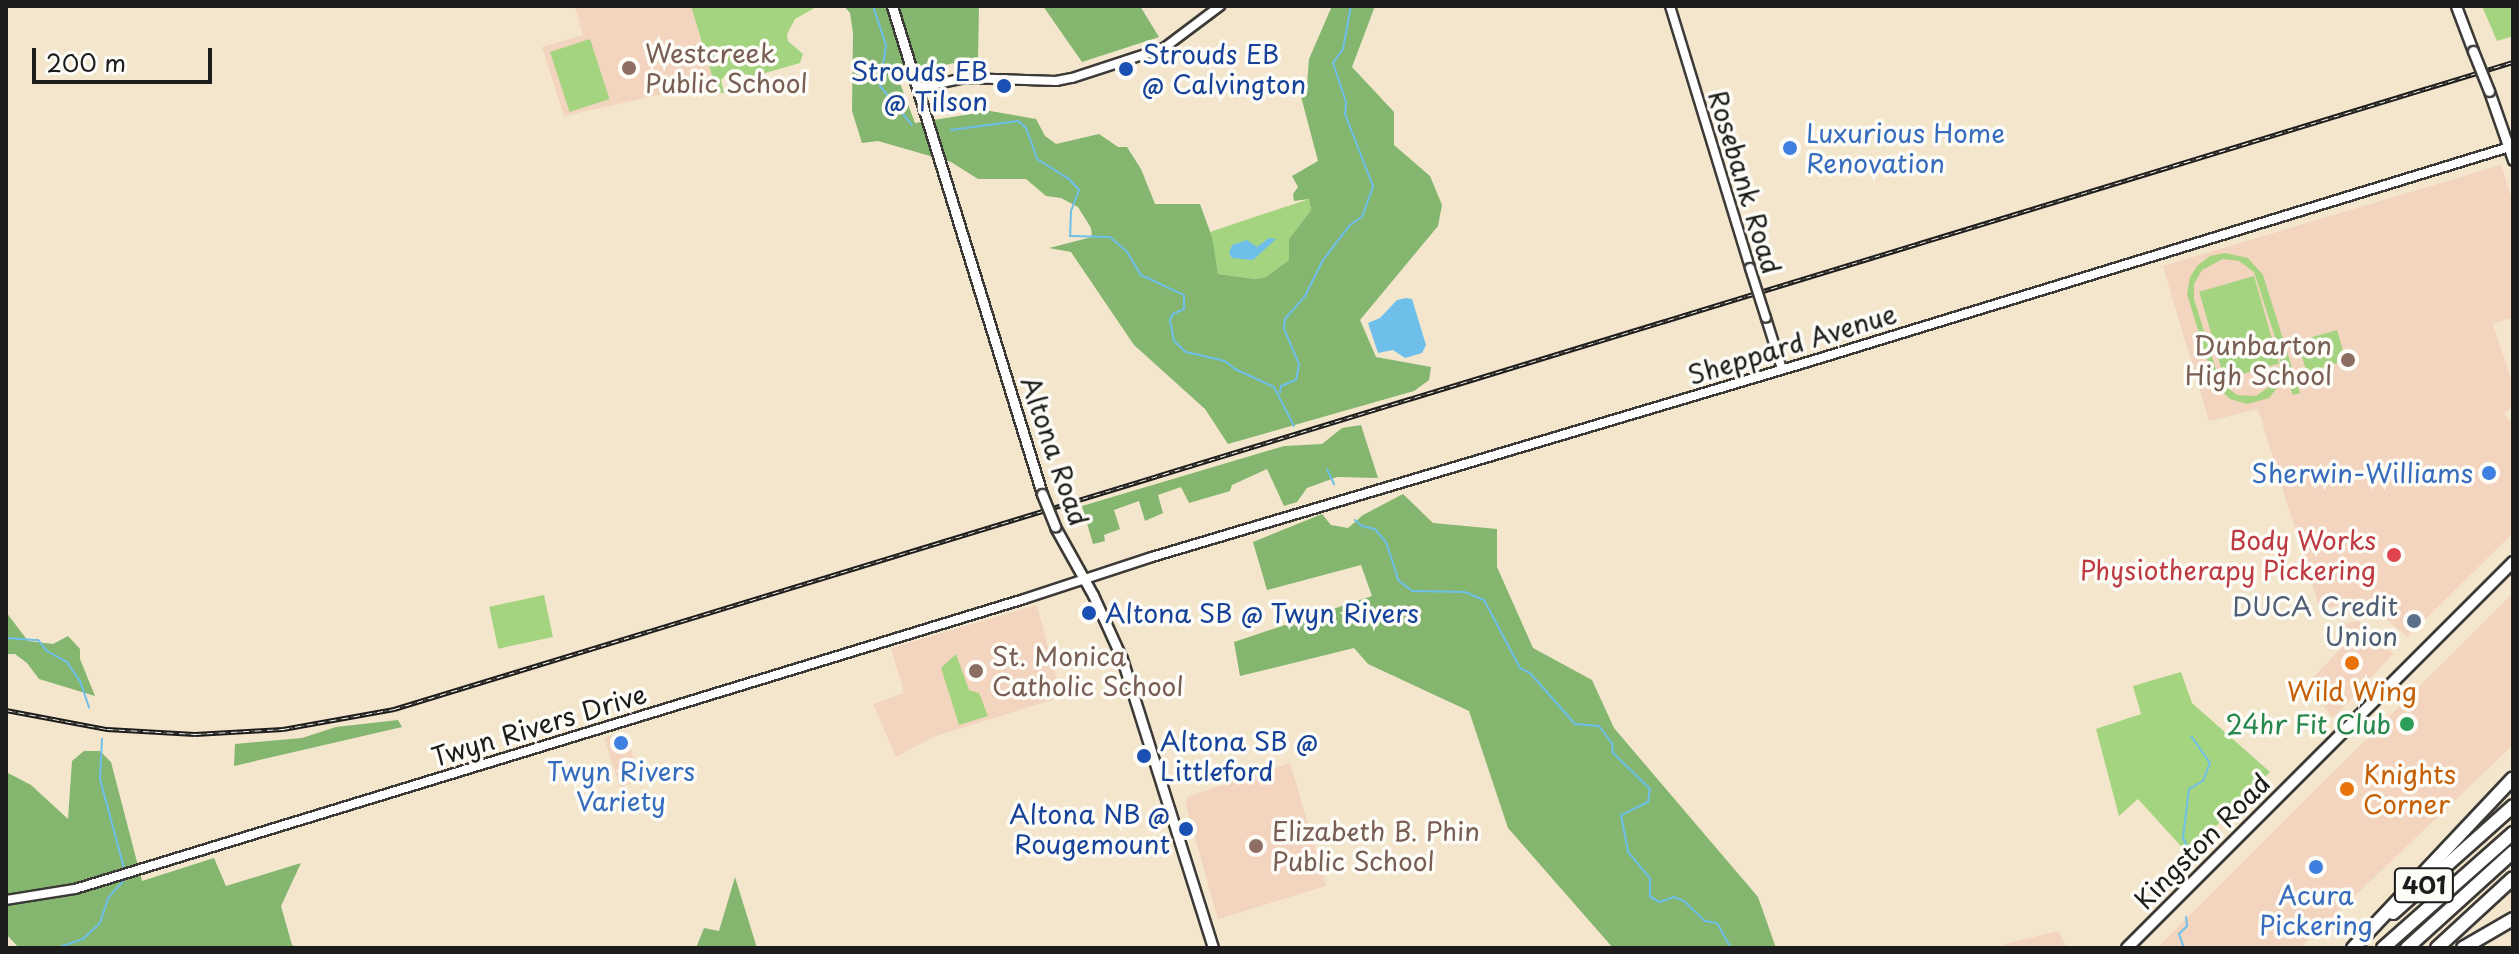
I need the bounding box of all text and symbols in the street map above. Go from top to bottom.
scale bar [36,32,216,82]
place label: Westcreek Public School [645,37,809,98]
place label: Strouds EB @ Calvington [1142,38,1306,100]
text: 200 m [46,44,126,80]
place label: Strouds EB @ Tilson [850,55,988,116]
marker: Westcreek Public School [620,59,638,77]
marker: Strouds EB @ Calvington [1117,60,1135,78]
marker: Strouds EB @ Tilson [995,77,1013,95]
street label: Rosebank Road [1702,87,1788,277]
place label: Luxurious Home Renovation [1806,117,2005,178]
marker: Luxurious Home Renovation [1781,139,1799,157]
street label: Sheppard Avenue [1684,297,1900,391]
place label: Dunbarton High School [2184,329,2332,390]
marker: Dunbarton High School [2339,351,2357,369]
street label: Altona Road [1015,372,1095,530]
place label: Sherwin-Williams [2252,457,2473,489]
marker: Sherwin-Williams [2480,464,2498,482]
place label: Body Works Physiotherapy Pickering [2080,524,2376,586]
marker: Body Works Physiotherapy Pickering [2383,544,2405,566]
place label: DUCA Credit Union [2233,590,2398,652]
place label: Altona SB @ Twyn Rivers [1105,597,1420,629]
marker: Altona SB @ Twyn Rivers [1080,604,1098,622]
marker: DUCA Credit Union [2405,612,2423,630]
place label: St. Monica Catholic School [992,640,1185,702]
marker: Wild Wing [2343,654,2361,672]
marker: St. Monica Catholic School [967,662,985,680]
place label: Wild Wing [2286,675,2418,707]
street label: Twyn Rivers Drive [427,677,651,773]
place label: 24hr Fit Club [2225,708,2391,740]
marker: 24hr Fit Club [2398,715,2416,733]
place label: Altona SB @ Littleford [1160,725,1317,786]
marker: Twyn Rivers Variety [612,734,630,752]
marker: Altona SB @ Littleford [1135,747,1153,765]
place label: Twyn Rivers Variety [546,755,696,816]
place label: Knights Corner [2363,758,2456,820]
street label: Kingston Road [2128,767,2276,915]
marker: Knights Corner [2338,780,2356,798]
place label: Altona NB @ Rougemount [1009,798,1170,860]
place label: Elizabeth B. Phin Public School [1272,815,1481,876]
marker: Altona NB @ Rougemount [1177,820,1195,838]
marker: Elizabeth B. Phin Public School [1247,837,1265,855]
marker: Acura Pickering [2307,858,2325,876]
road number: 401 [2392,865,2456,905]
place label: Acura Pickering [2259,879,2373,940]

